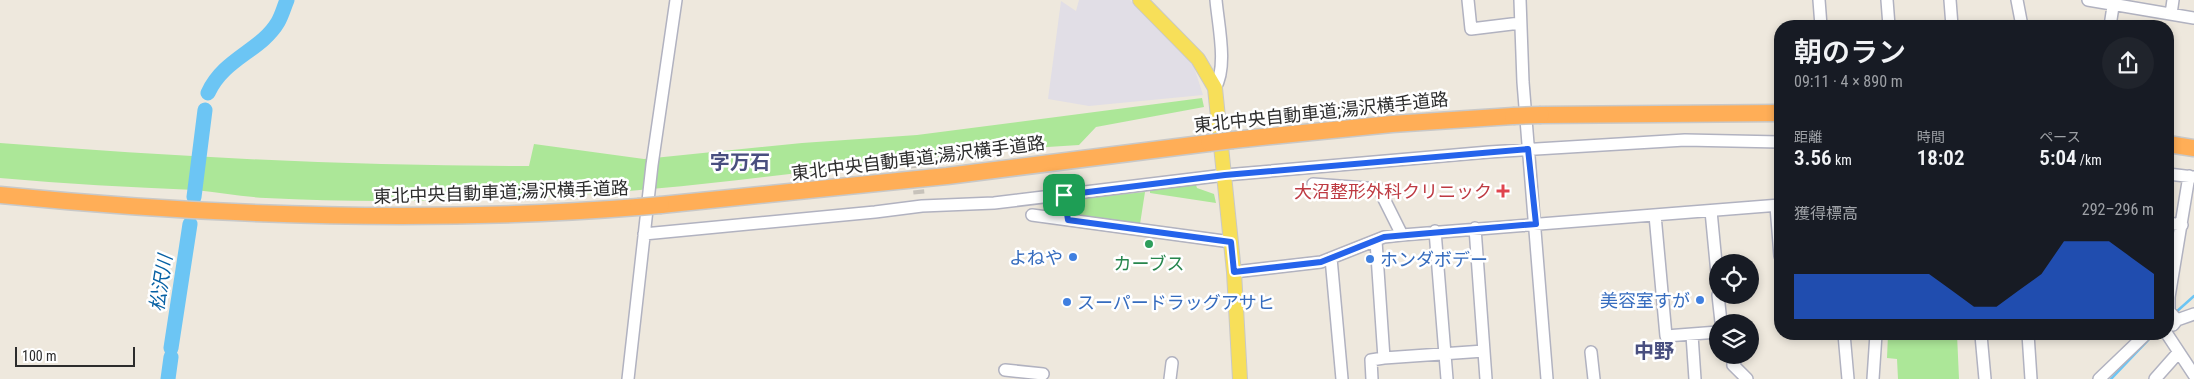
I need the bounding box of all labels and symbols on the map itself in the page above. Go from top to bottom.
street label: 東北中央自動車道;湯沢横手道路 [1193,88,1449,136]
street label: 東北中央自動車道;湯沢横手道路 [790,132,1046,184]
district label: 字万石 [710,150,770,174]
pin [1043,174,1085,216]
street label: 東北中央自動車道;湯沢横手道路 [373,177,629,207]
place label: 大沼整形外科クリニック [1294,181,1492,202]
marker: 大沼整形外科クリニック [1496,184,1510,198]
marker: カーブス [1143,238,1155,250]
place label: よねや [1009,247,1063,268]
place label: ホンダボデー [1380,249,1488,270]
water label: 松沢川 [145,251,177,313]
marker: よねや [1067,251,1079,263]
place label: カーブス [1114,253,1184,274]
marker: ホンダボデー [1364,253,1376,265]
place label: 美容室すが [1600,290,1690,311]
place label: スーパードラッグアサヒ [1077,292,1275,313]
marker: 美容室すが [1694,294,1706,306]
marker: スーパードラッグアサヒ [1061,296,1073,308]
district label: 中野 [1634,339,1674,363]
scale bar [15,344,135,367]

